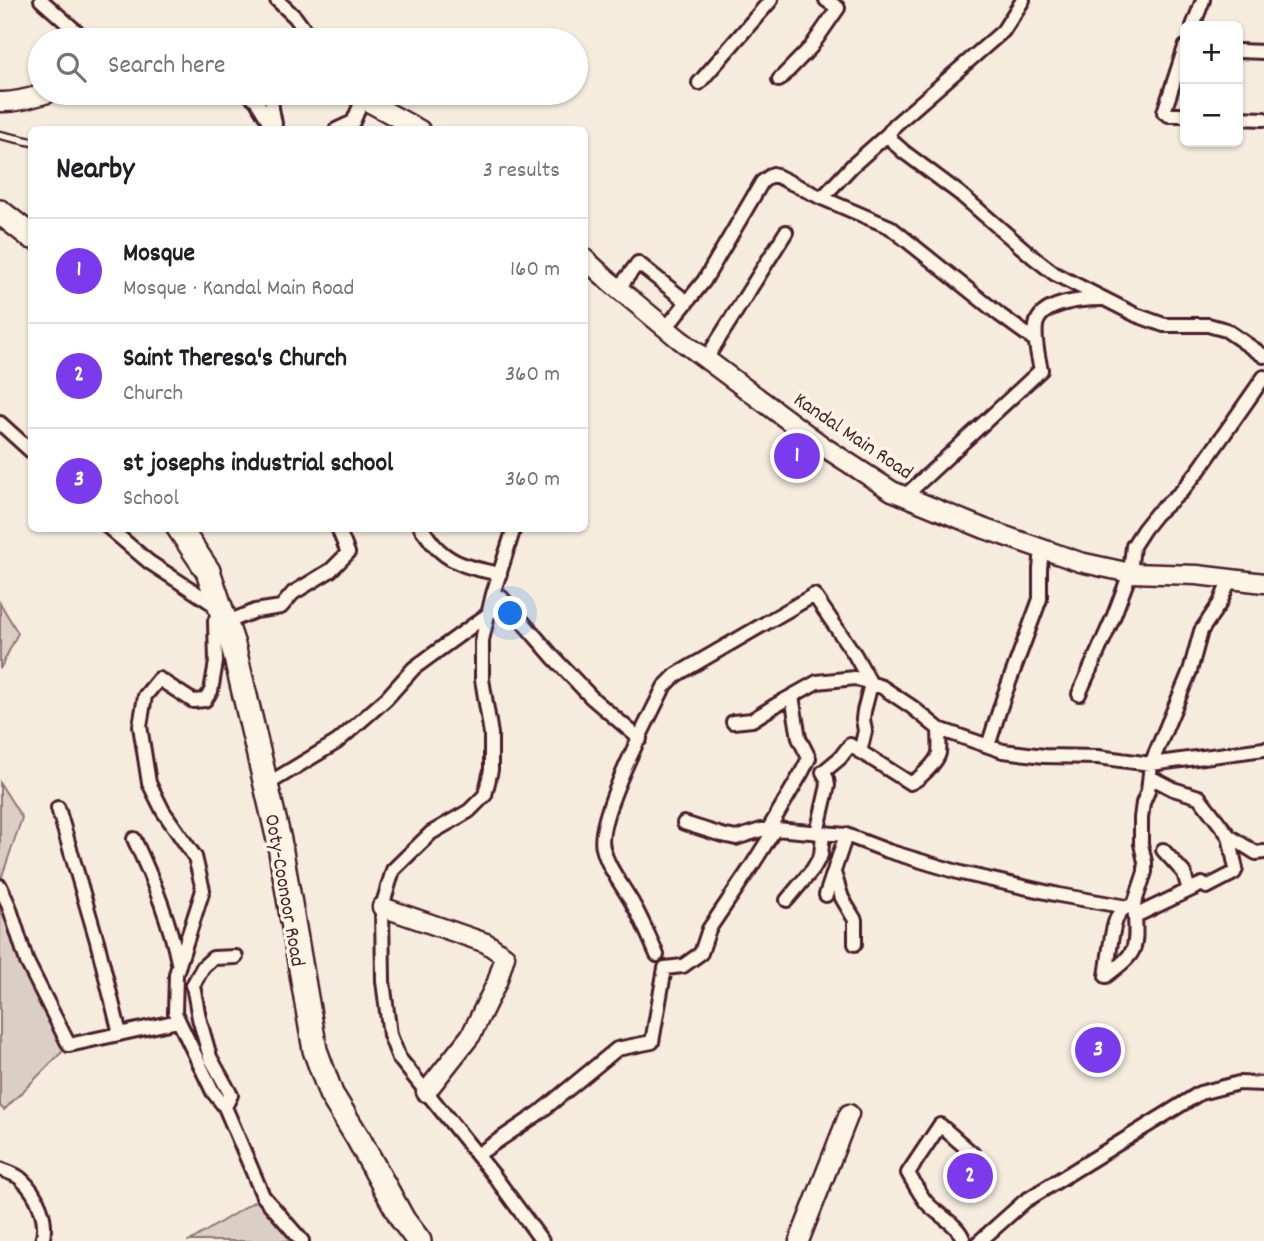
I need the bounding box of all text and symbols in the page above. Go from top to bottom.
map controls [1180,21,1243,147]
button: + [1180,21,1243,84]
search box [28,28,588,105]
icon: search [52,48,90,86]
text: Search here [108,48,226,85]
button: − [1180,84,1243,147]
text: Nearby [56,150,134,193]
text: 3 results [483,155,560,188]
text: Mosque [123,236,195,273]
text: 1 [76,254,82,287]
text: 160 m [510,254,560,287]
text: Mosque · Kandal Main Road [123,273,354,306]
text: Saint Theresa's Church [123,341,347,378]
text: 2 [74,359,84,392]
text: 360 m [505,359,560,392]
text: Church [123,378,183,411]
street label: Kandal Main Road [787,386,918,489]
pin: 1 [774,430,820,482]
text: st josephs industrial school [123,446,393,483]
text: 3 [74,464,84,497]
text: 360 m [505,464,560,497]
text: School [123,483,179,516]
your location [493,596,527,630]
street label: Ooty-Coonoor Road [255,812,311,969]
pin: 3 [1075,1024,1121,1076]
pin: 2 [947,1150,993,1202]

